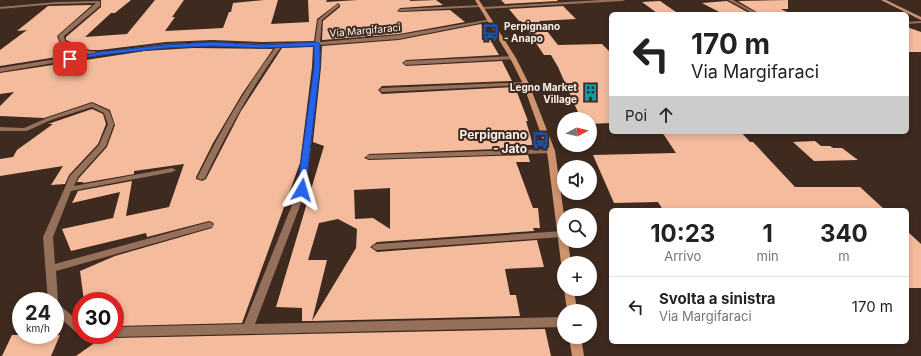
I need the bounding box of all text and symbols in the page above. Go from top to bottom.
place label: Perpignano - Anapo [504,20,560,44]
street label: Via Margifaraci [329,21,401,39]
bus stop icon: Perpignano - Anapo [481,22,501,42]
text: 170 m [691,27,770,61]
icon: left [625,28,677,80]
pin [53,42,87,76]
icon: arrive [59,48,81,70]
text: Via Margifaraci [691,61,819,82]
place label: Legno Market Village [510,81,577,106]
building icon: Legno Market Village [580,83,600,103]
icon: ahead [655,104,677,126]
text: Poi [625,106,647,125]
north arrow [557,112,597,152]
map controls [557,112,597,344]
place label: Perpignano - Jato [460,127,527,156]
bus stop icon: Perpignano - Jato [530,131,550,151]
button: sound [557,160,597,200]
position arrow [281,169,323,211]
button: search [557,208,597,248]
text: 10:23 [650,219,715,248]
text: 1 [762,219,773,248]
text: 340 [820,219,868,248]
text: Arrivo [664,248,701,264]
text: min [757,248,779,264]
text: m [838,248,850,264]
button: + [557,256,597,296]
text: Svolta a sinistra [659,289,776,308]
speed limit sign: 30 [72,292,124,344]
icon: left [625,296,647,318]
text: 170 m [852,297,893,316]
text: 24 [25,301,51,325]
button: − [557,304,597,344]
text: Via Margifaraci [659,308,752,324]
text: km/h [26,322,50,334]

